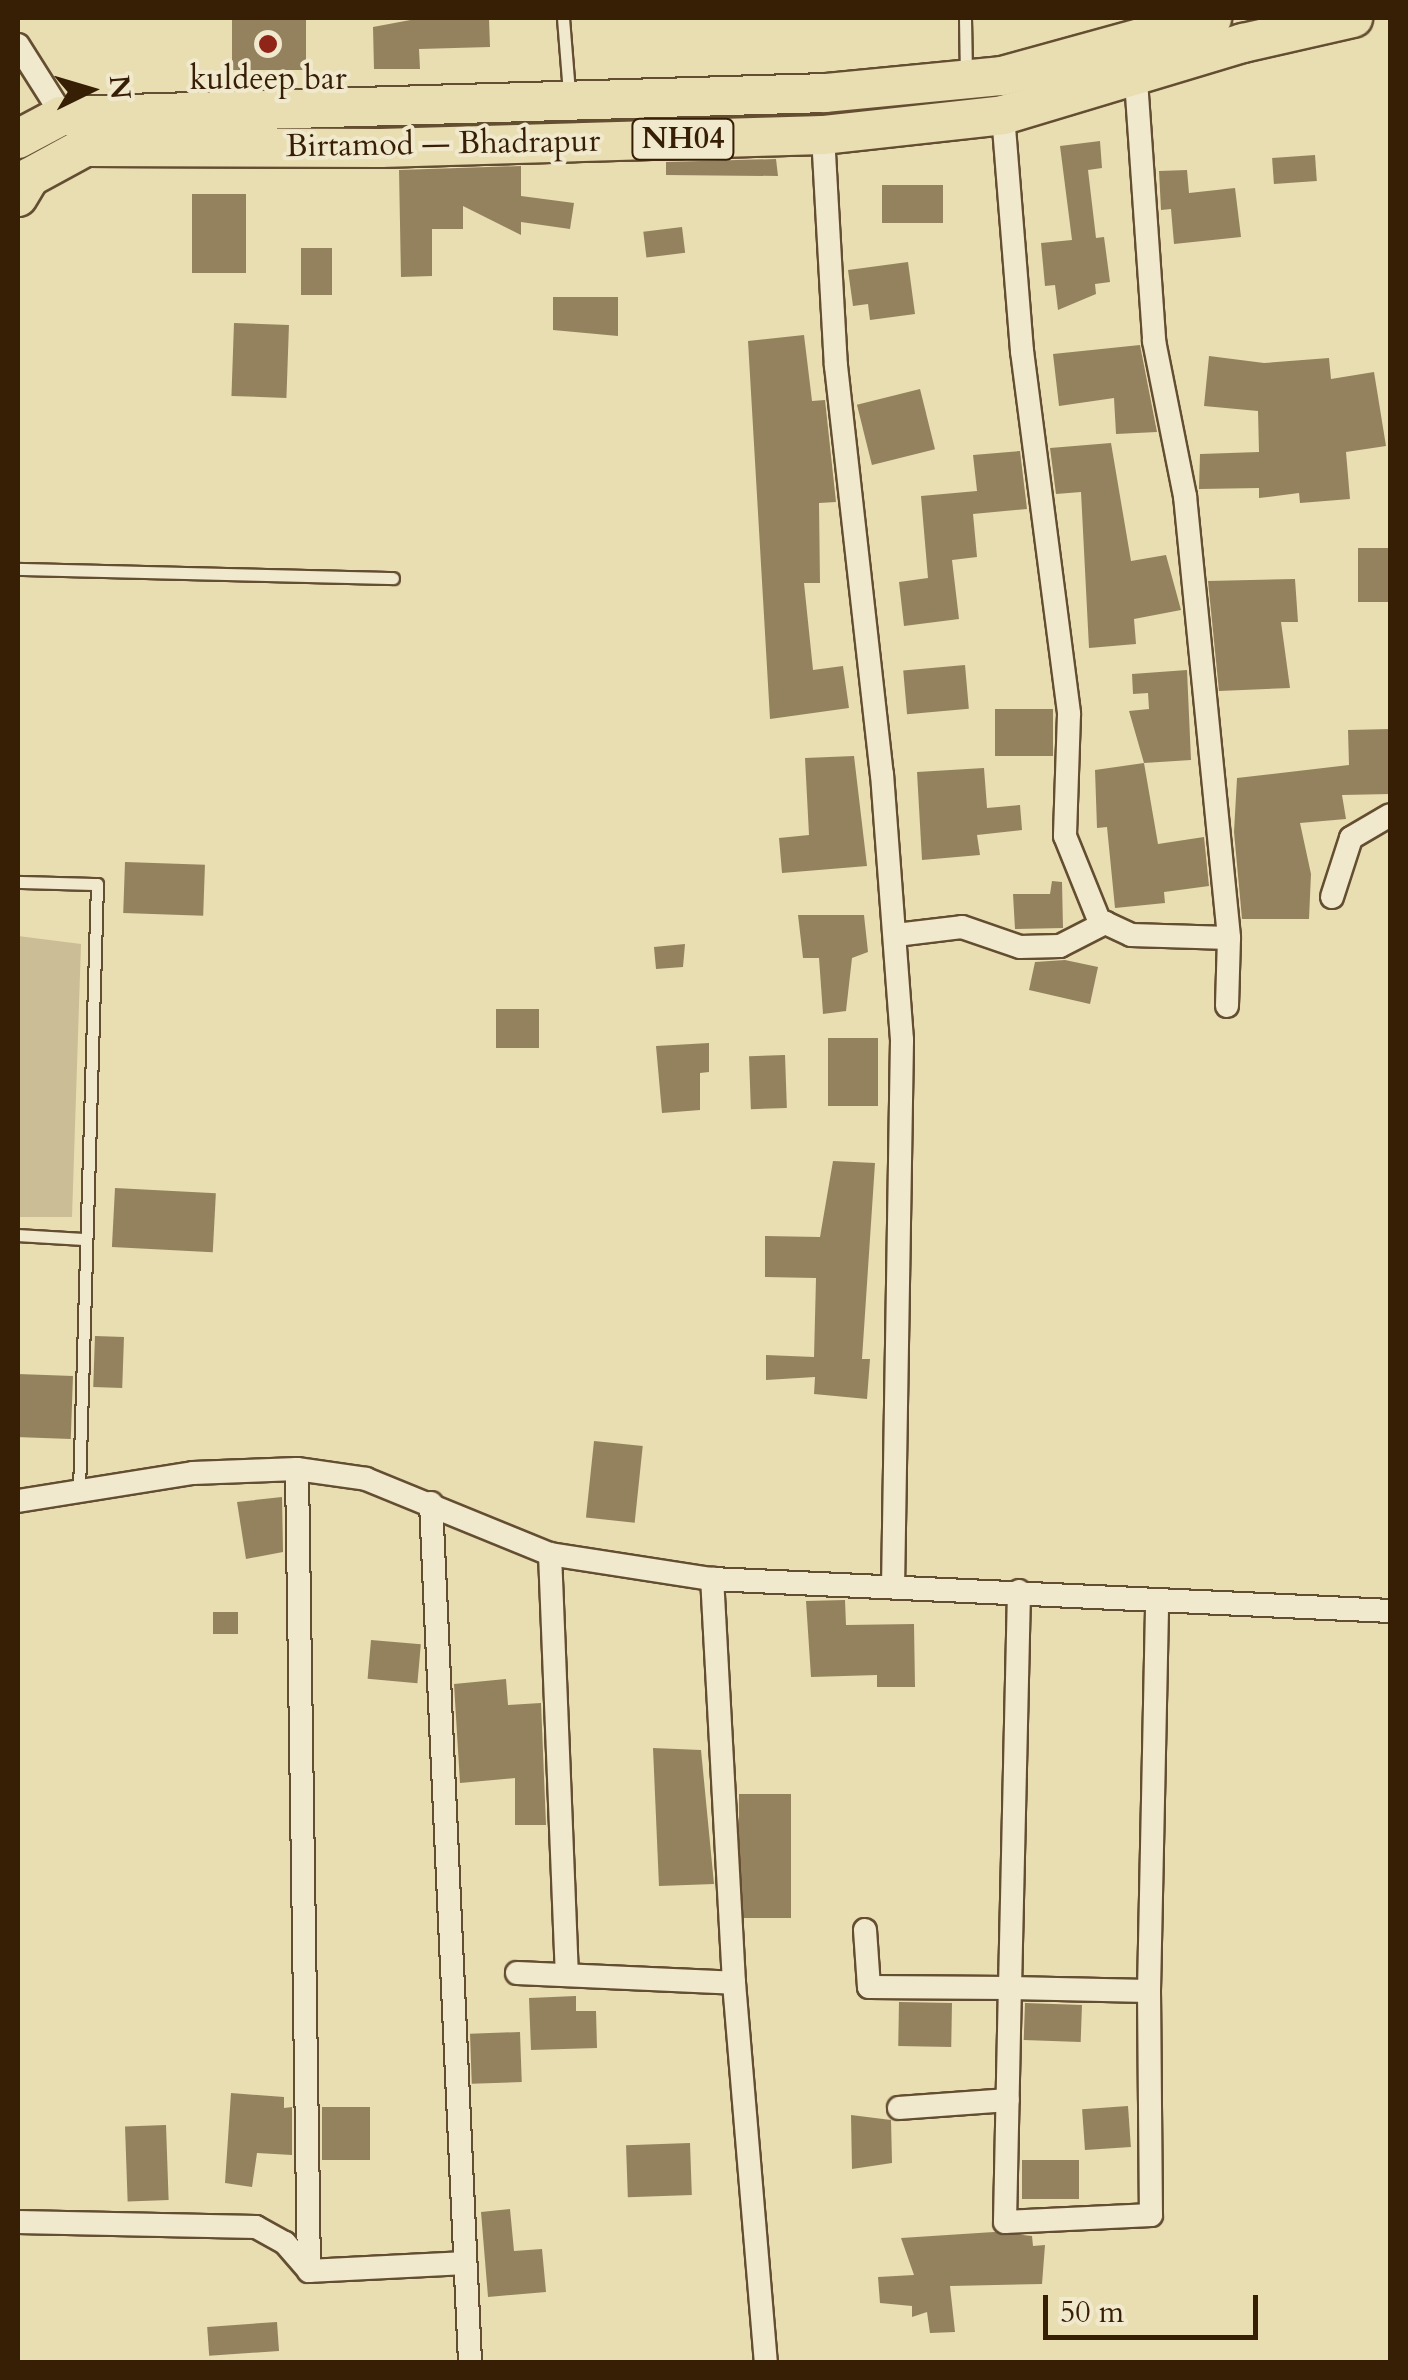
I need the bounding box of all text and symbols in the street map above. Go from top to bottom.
marker: kuldeep bar [257,33,279,55]
north arrow [40,40,140,140]
place label: kuldeep bar [189,60,347,98]
text: N [100,74,140,101]
road number: NH04 [630,114,736,164]
street label: Birtamod — Bhadrapur [285,122,601,166]
scale bar [1048,2275,1263,2337]
text: 50 m [1060,2292,1124,2333]

